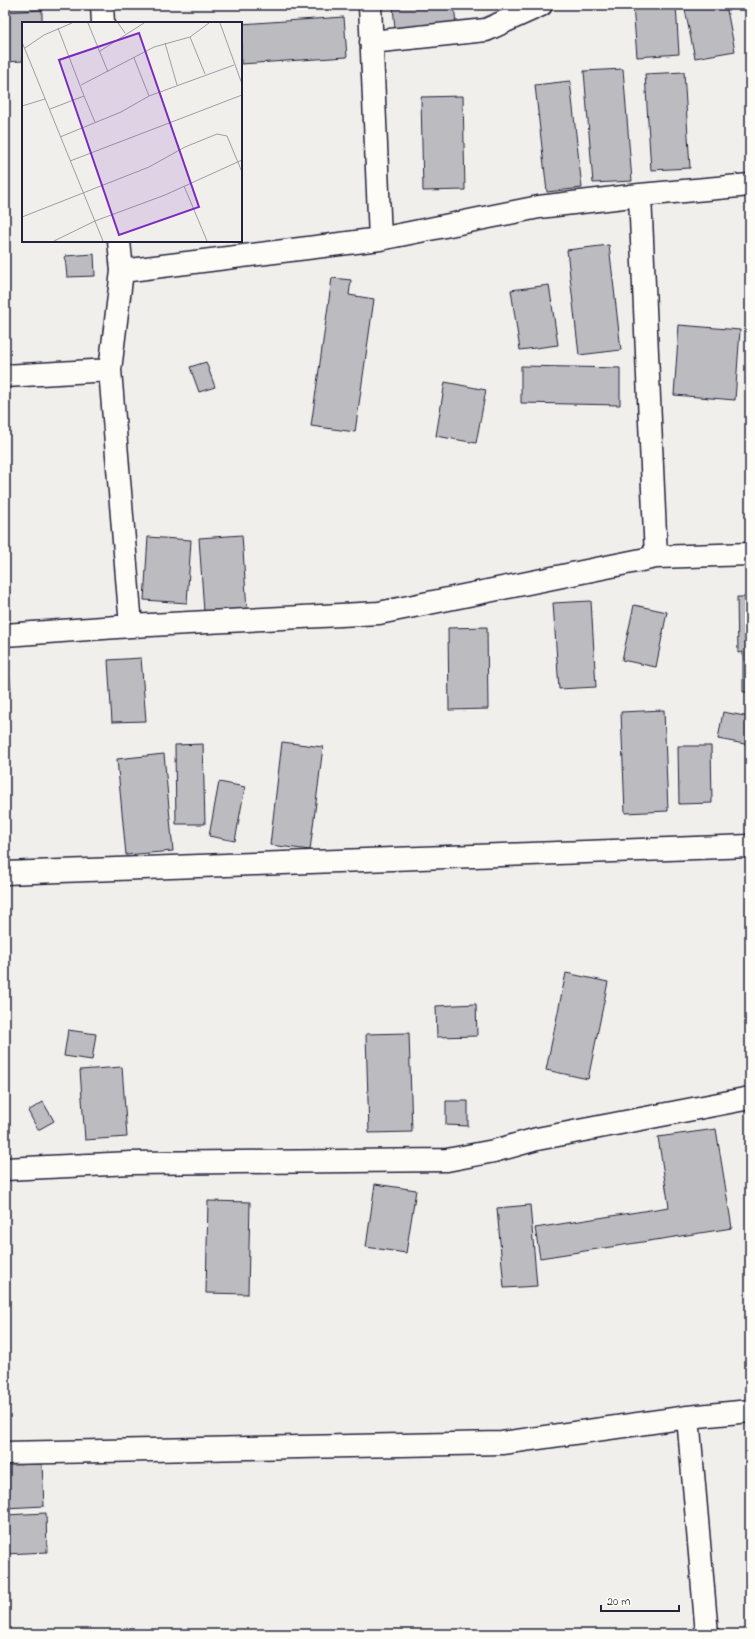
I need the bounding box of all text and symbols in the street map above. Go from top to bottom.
inset map [22,22,242,242]
scale bar [601,1587,679,1613]
text: 20 m [607,1593,630,1611]

